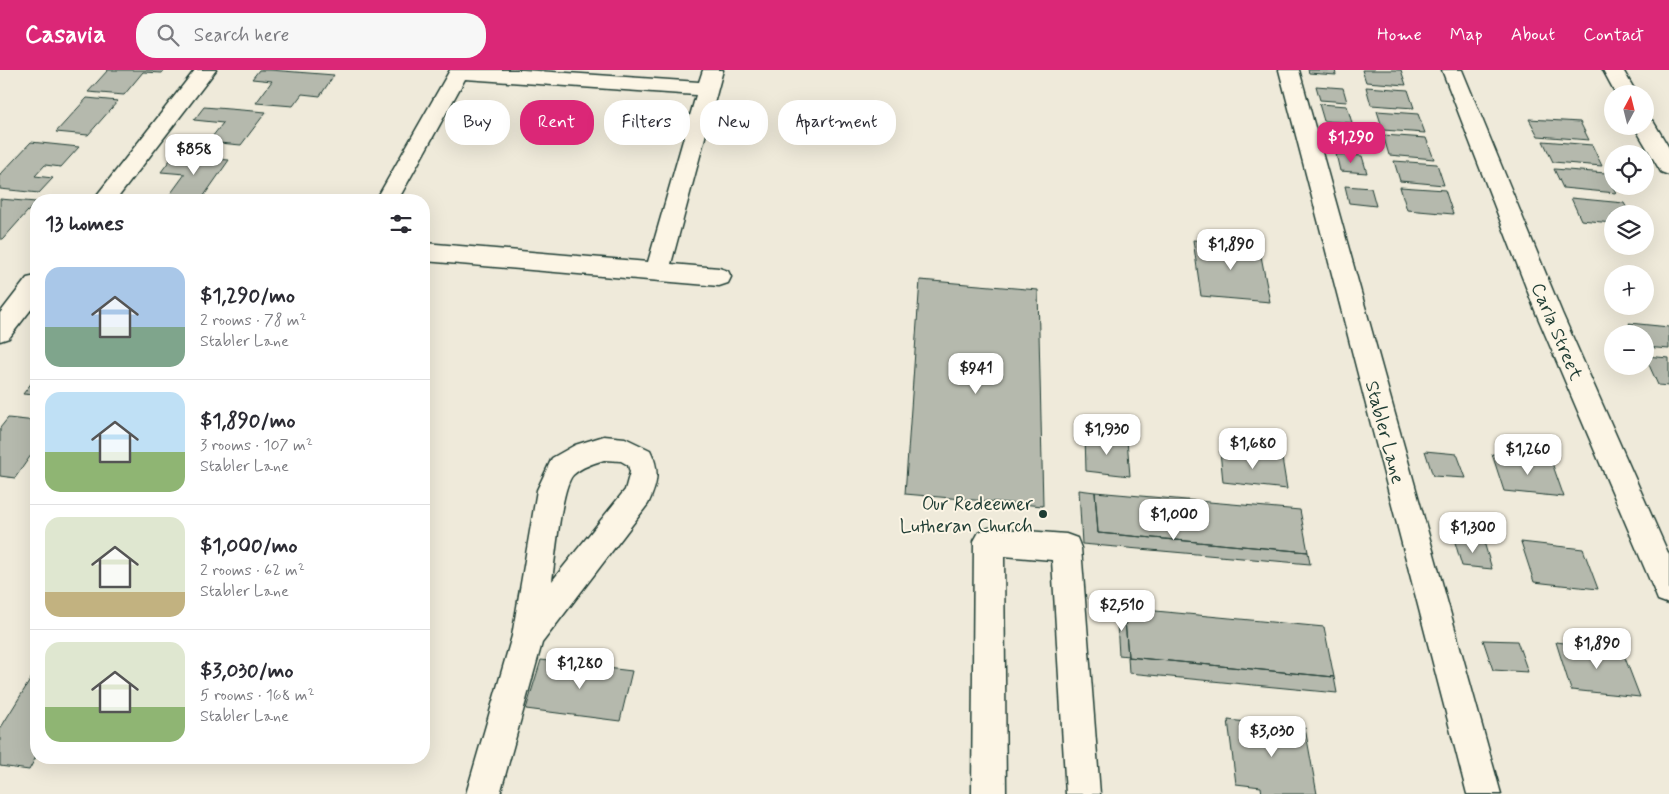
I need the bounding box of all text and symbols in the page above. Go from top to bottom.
search box [136,13,486,58]
text: Casavia [25,20,106,51]
icon: search [154,21,182,49]
text: Search here [194,23,289,48]
text: Home [1377,23,1422,47]
text: Map [1450,23,1483,47]
text: About [1511,23,1555,47]
text: Contact [1583,23,1644,47]
north arrow [1604,85,1654,135]
map controls [1604,85,1654,375]
chip: Buy [445,100,510,145]
chip: Rent [520,100,594,145]
chip: Filters [604,100,690,145]
chip: New [700,100,768,145]
chip: Apartment [778,100,896,145]
pin: $1,290 [1310,122,1392,164]
text: $1,290 [1328,127,1374,148]
pin: $858 [164,134,224,176]
text: $858 [176,139,212,160]
button: locate [1604,145,1654,195]
button: layers [1604,205,1654,255]
text: 13 homes [45,210,124,238]
icon: filters [387,210,415,238]
pin: $1,890 [1190,228,1272,271]
text: $1,890 [1208,234,1254,255]
button: + [1604,265,1654,315]
street label: Carla Street [1525,279,1588,384]
text: $1,290/mo [200,282,295,310]
icon: home [85,287,145,347]
text: 2 rooms · 78 m² [200,310,307,331]
button: − [1604,325,1654,375]
text: Stabler Lane [200,331,289,352]
pin: $941 [946,352,1006,395]
text: $941 [959,358,993,379]
street label: Stabler Lane [1359,378,1410,487]
text: $1,890/mo [200,407,295,435]
icon: home [85,412,145,472]
pin: $1,930 [1066,414,1148,456]
text: $1,930 [1084,419,1130,440]
pin: $1,680 [1212,428,1294,470]
text: $1,680 [1230,433,1276,454]
pin: $1,260 [1487,434,1569,476]
text: 3 rooms · 107 m² [200,435,313,456]
text: $1,260 [1506,439,1550,460]
text: Stabler Lane [200,456,289,477]
place label: Our Redeemer Lutheran Church [900,492,1033,539]
pin: $1,000 [1133,498,1215,541]
text: $1,000 [1150,504,1198,525]
marker: Our Redeemer Lutheran Church [1037,508,1049,520]
pin: $1,300 [1432,512,1514,554]
text: $1,300 [1450,517,1496,538]
text: $1,000/mo [200,532,298,560]
icon: home [85,537,145,597]
text: 2 rooms · 62 m² [200,560,305,581]
text: Stabler Lane [200,581,289,602]
pin: $2,510 [1081,590,1163,632]
text: $2,510 [1100,595,1144,616]
pin: $1,890 [1556,628,1638,670]
text: $1,890 [1574,633,1620,654]
pin: $1,280 [539,648,621,690]
text: $1,280 [557,653,603,674]
text: $3,030/mo [200,657,294,685]
icon: home [85,662,145,722]
text: 5 rooms · 168 m² [200,685,315,706]
text: Stabler Lane [200,706,289,727]
pin: $3,030 [1231,716,1313,758]
text: $3,030 [1250,721,1294,742]

